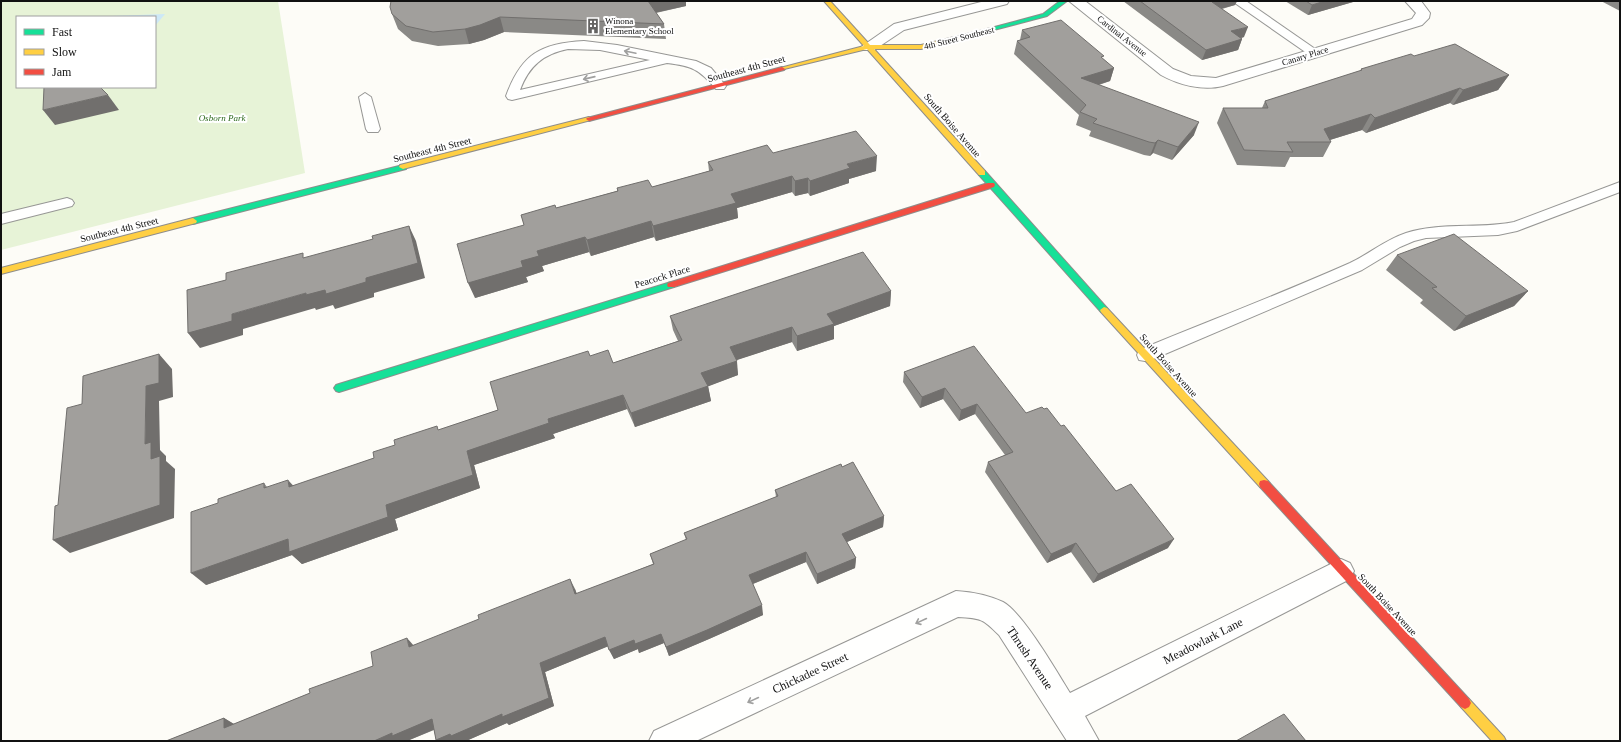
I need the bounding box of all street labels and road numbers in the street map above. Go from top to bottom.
street label: Cardinal Avenue [1095,14,1149,58]
street label: 4th Street Southeast [923,24,996,52]
street label: Canary Place [1281,44,1329,68]
street label: Southeast 4th Street [706,53,786,84]
street label: South Boise Avenue [922,91,984,160]
street label: Southeast 4th Street [392,134,472,164]
street label: Southeast 4th Street [79,214,159,244]
street label: Peacock Place [633,263,692,290]
street label: South Boise Avenue [1137,332,1200,399]
street label: South Boise Avenue [1356,571,1420,638]
street label: Meadowlark Lane [1161,615,1245,667]
street label: Thrush Avenue [1004,624,1056,692]
street label: Chickadee Street [770,649,851,697]

